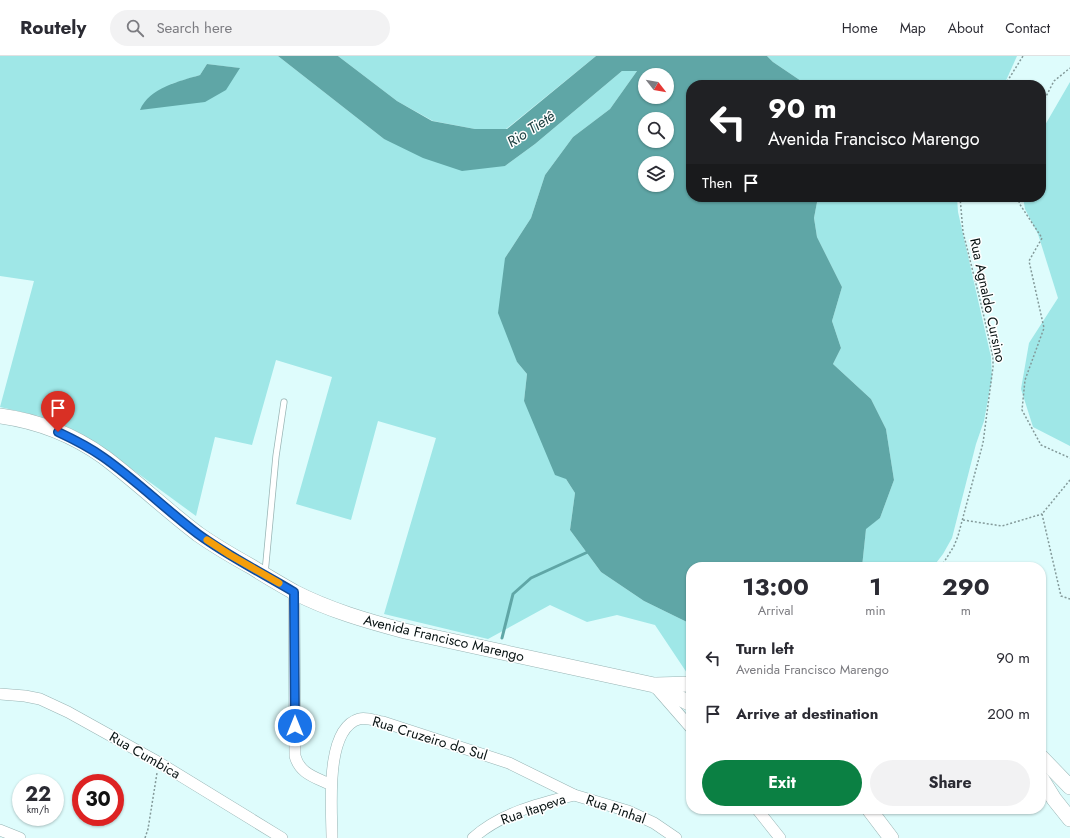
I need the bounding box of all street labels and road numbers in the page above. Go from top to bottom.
street label: Rua Agnaldo Cursino [965,236,1011,364]
street label: Avenida Francisco Marengo [362,610,527,666]
street label: Rua Cruzeiro do Sul [370,711,490,765]
street label: Rua Cumbica [106,727,184,783]
street label: Rua Itapeva [498,789,568,829]
street label: Rua Pinhal [583,789,649,829]

